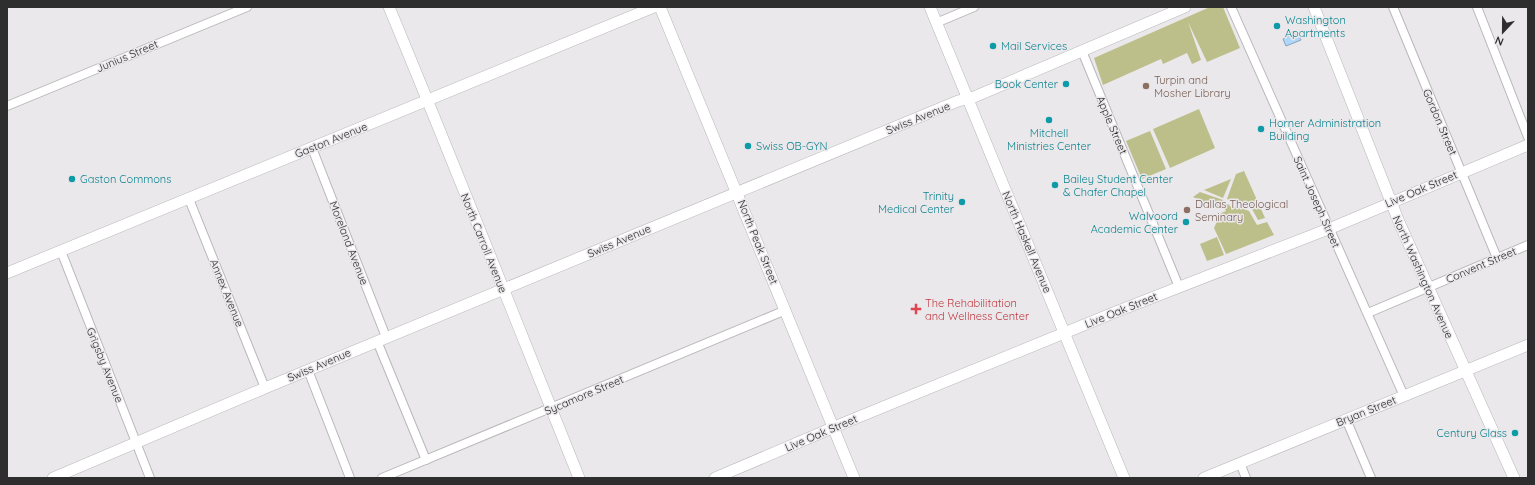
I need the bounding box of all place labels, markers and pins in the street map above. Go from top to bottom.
place label: Washington Apartments [1285,13,1346,40]
marker: Washington Apartments [1272,21,1282,31]
place label: Mail Services [1001,39,1067,53]
marker: Mail Services [988,41,998,51]
place label: Turpin and Mosher Library [1154,73,1231,100]
place label: Book Center [995,77,1059,91]
marker: Book Center [1061,79,1071,89]
marker: Turpin and Mosher Library [1141,81,1151,91]
marker: Mitchell Ministries Center [1044,115,1054,125]
place label: Horner Administration Building [1269,116,1381,143]
marker: Horner Administration Building [1256,124,1266,134]
place label: Mitchell Ministries Center [1007,126,1092,153]
place label: Swiss OB-GYN [756,139,828,153]
marker: Swiss OB-GYN [743,141,753,151]
place label: Gaston Commons [80,172,171,186]
place label: Bailey Student Center & Chafer Chapel [1063,172,1174,199]
marker: Gaston Commons [67,174,77,184]
marker: Bailey Student Center & Chafer Chapel [1050,180,1060,190]
place label: Trinity Medical Center [878,189,955,216]
marker: Trinity Medical Center [957,197,967,207]
place label: Dallas Theological Seminary [1195,197,1288,224]
marker: Dallas Theological Seminary [1182,205,1192,215]
place label: Walvoord Academic Center [1091,209,1179,236]
marker: Walvoord Academic Center [1181,217,1191,227]
place label: The Rehabilitation and Wellness Center [925,296,1030,323]
marker: The Rehabilitation and Wellness Center [910,303,922,315]
place label: Century Glass [1437,426,1507,440]
marker: Century Glass [1510,428,1520,438]

